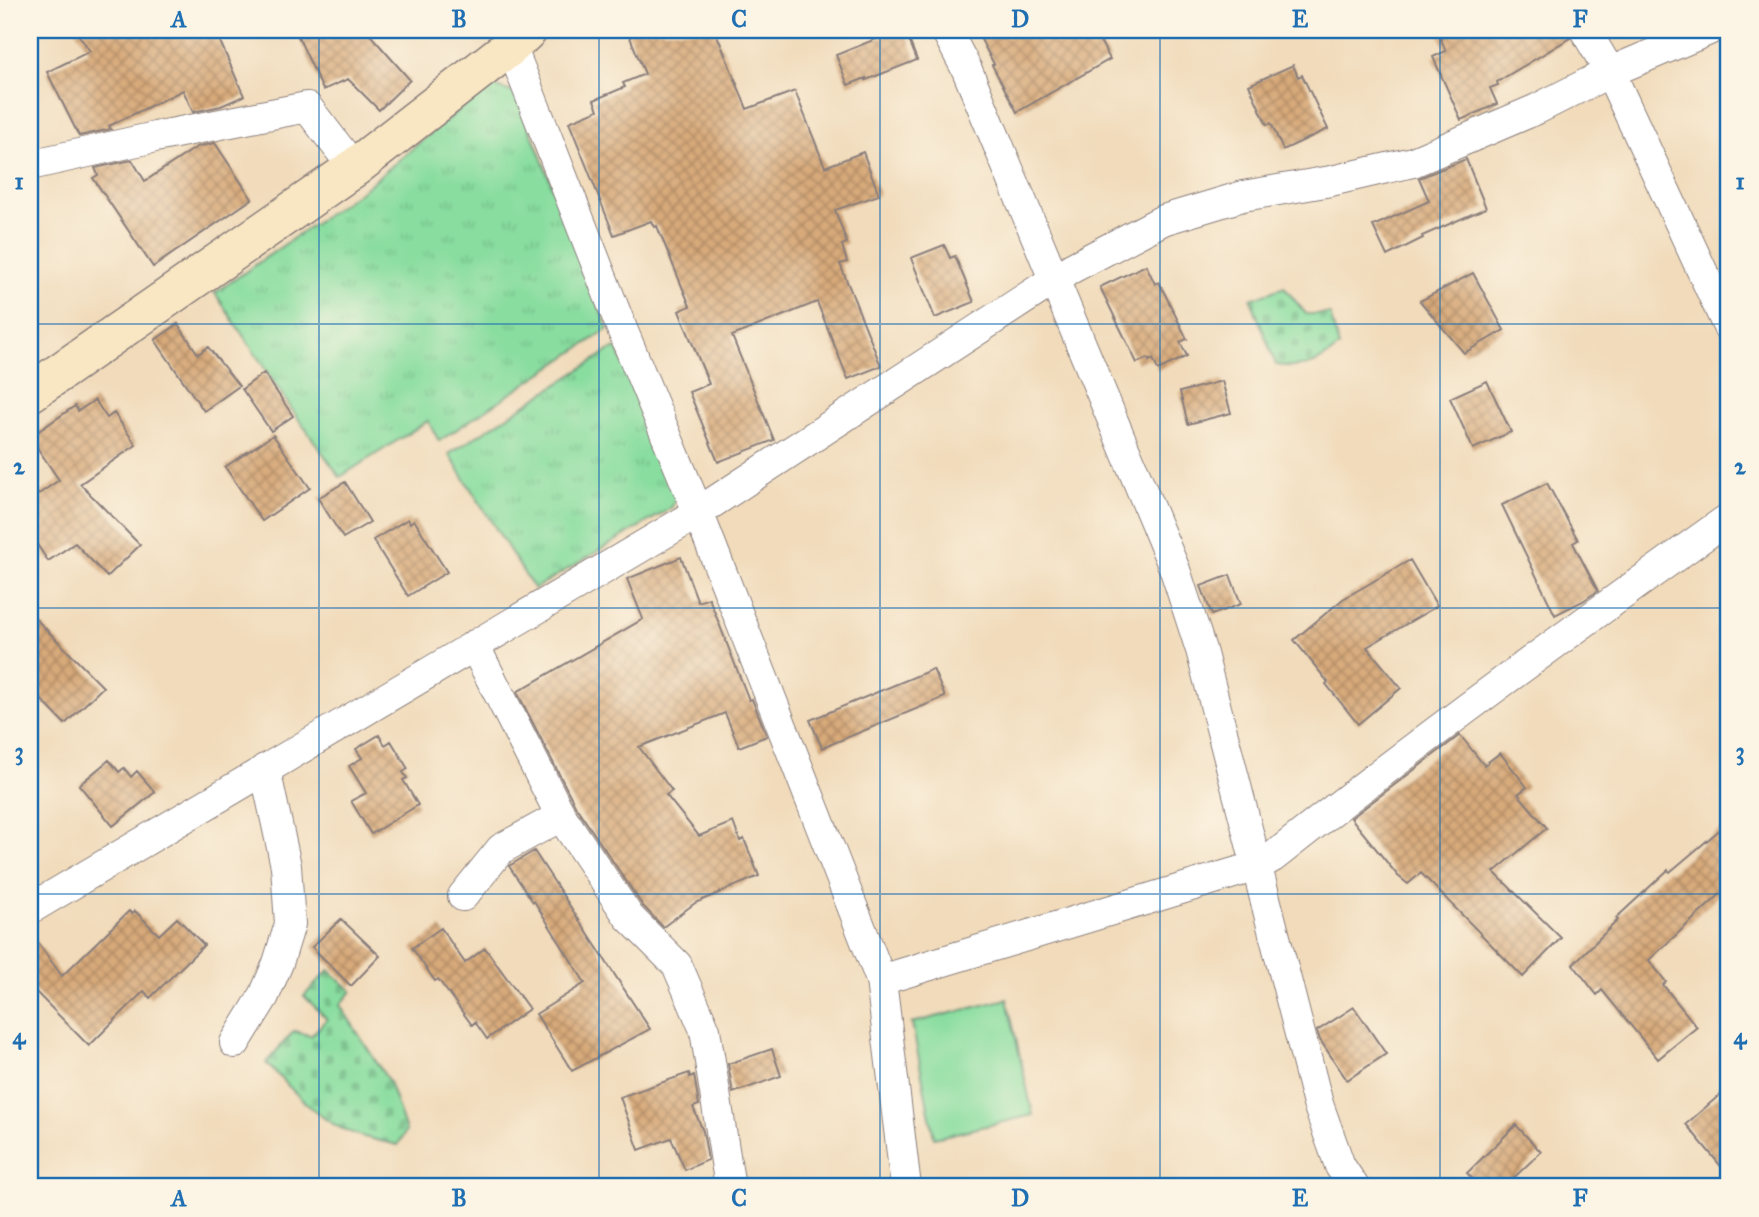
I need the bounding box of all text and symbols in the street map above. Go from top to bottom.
text: A [169,5,187,33]
text: B [451,5,467,33]
text: C [731,5,747,33]
text: D [1011,5,1029,33]
text: E [1292,5,1309,33]
text: F [1572,5,1588,33]
text: 1 [14,167,24,195]
text: 1 [1735,167,1745,195]
text: 2 [13,452,25,480]
text: 2 [1734,452,1746,480]
text: 3 [14,737,24,766]
text: 3 [1735,737,1745,766]
text: 4 [13,1022,27,1050]
text: 4 [1734,1022,1748,1050]
text: A [169,1184,187,1212]
text: B [451,1184,467,1212]
text: C [731,1184,747,1212]
text: D [1011,1184,1029,1212]
text: E [1292,1184,1309,1212]
text: F [1572,1184,1588,1212]

